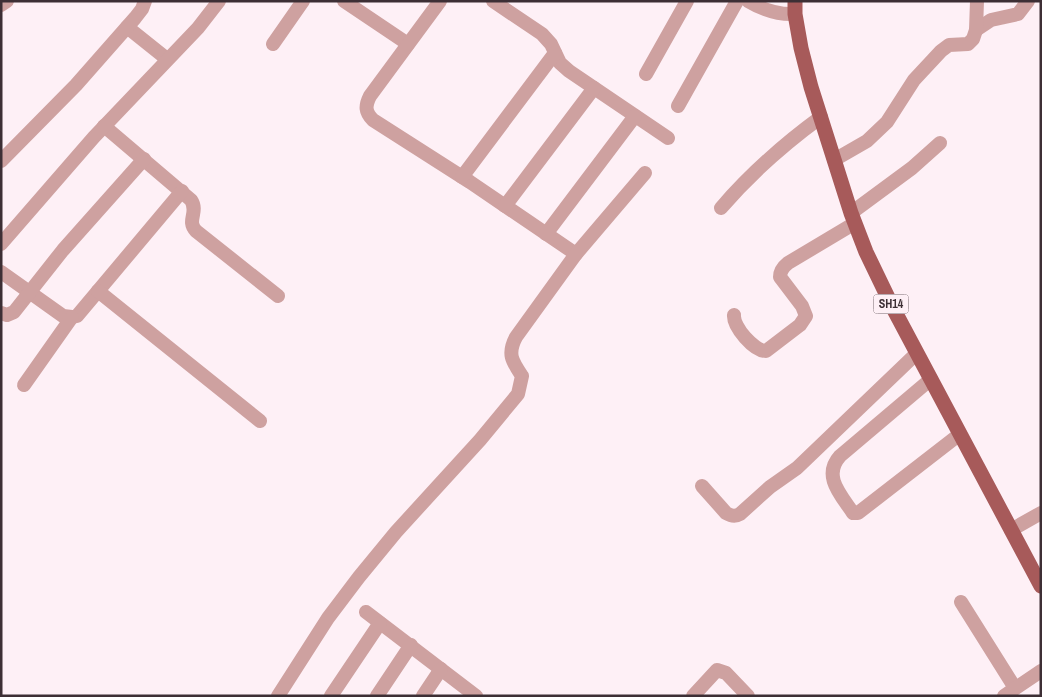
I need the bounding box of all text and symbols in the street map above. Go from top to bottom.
road number: SH14 [874,294,908,314]

